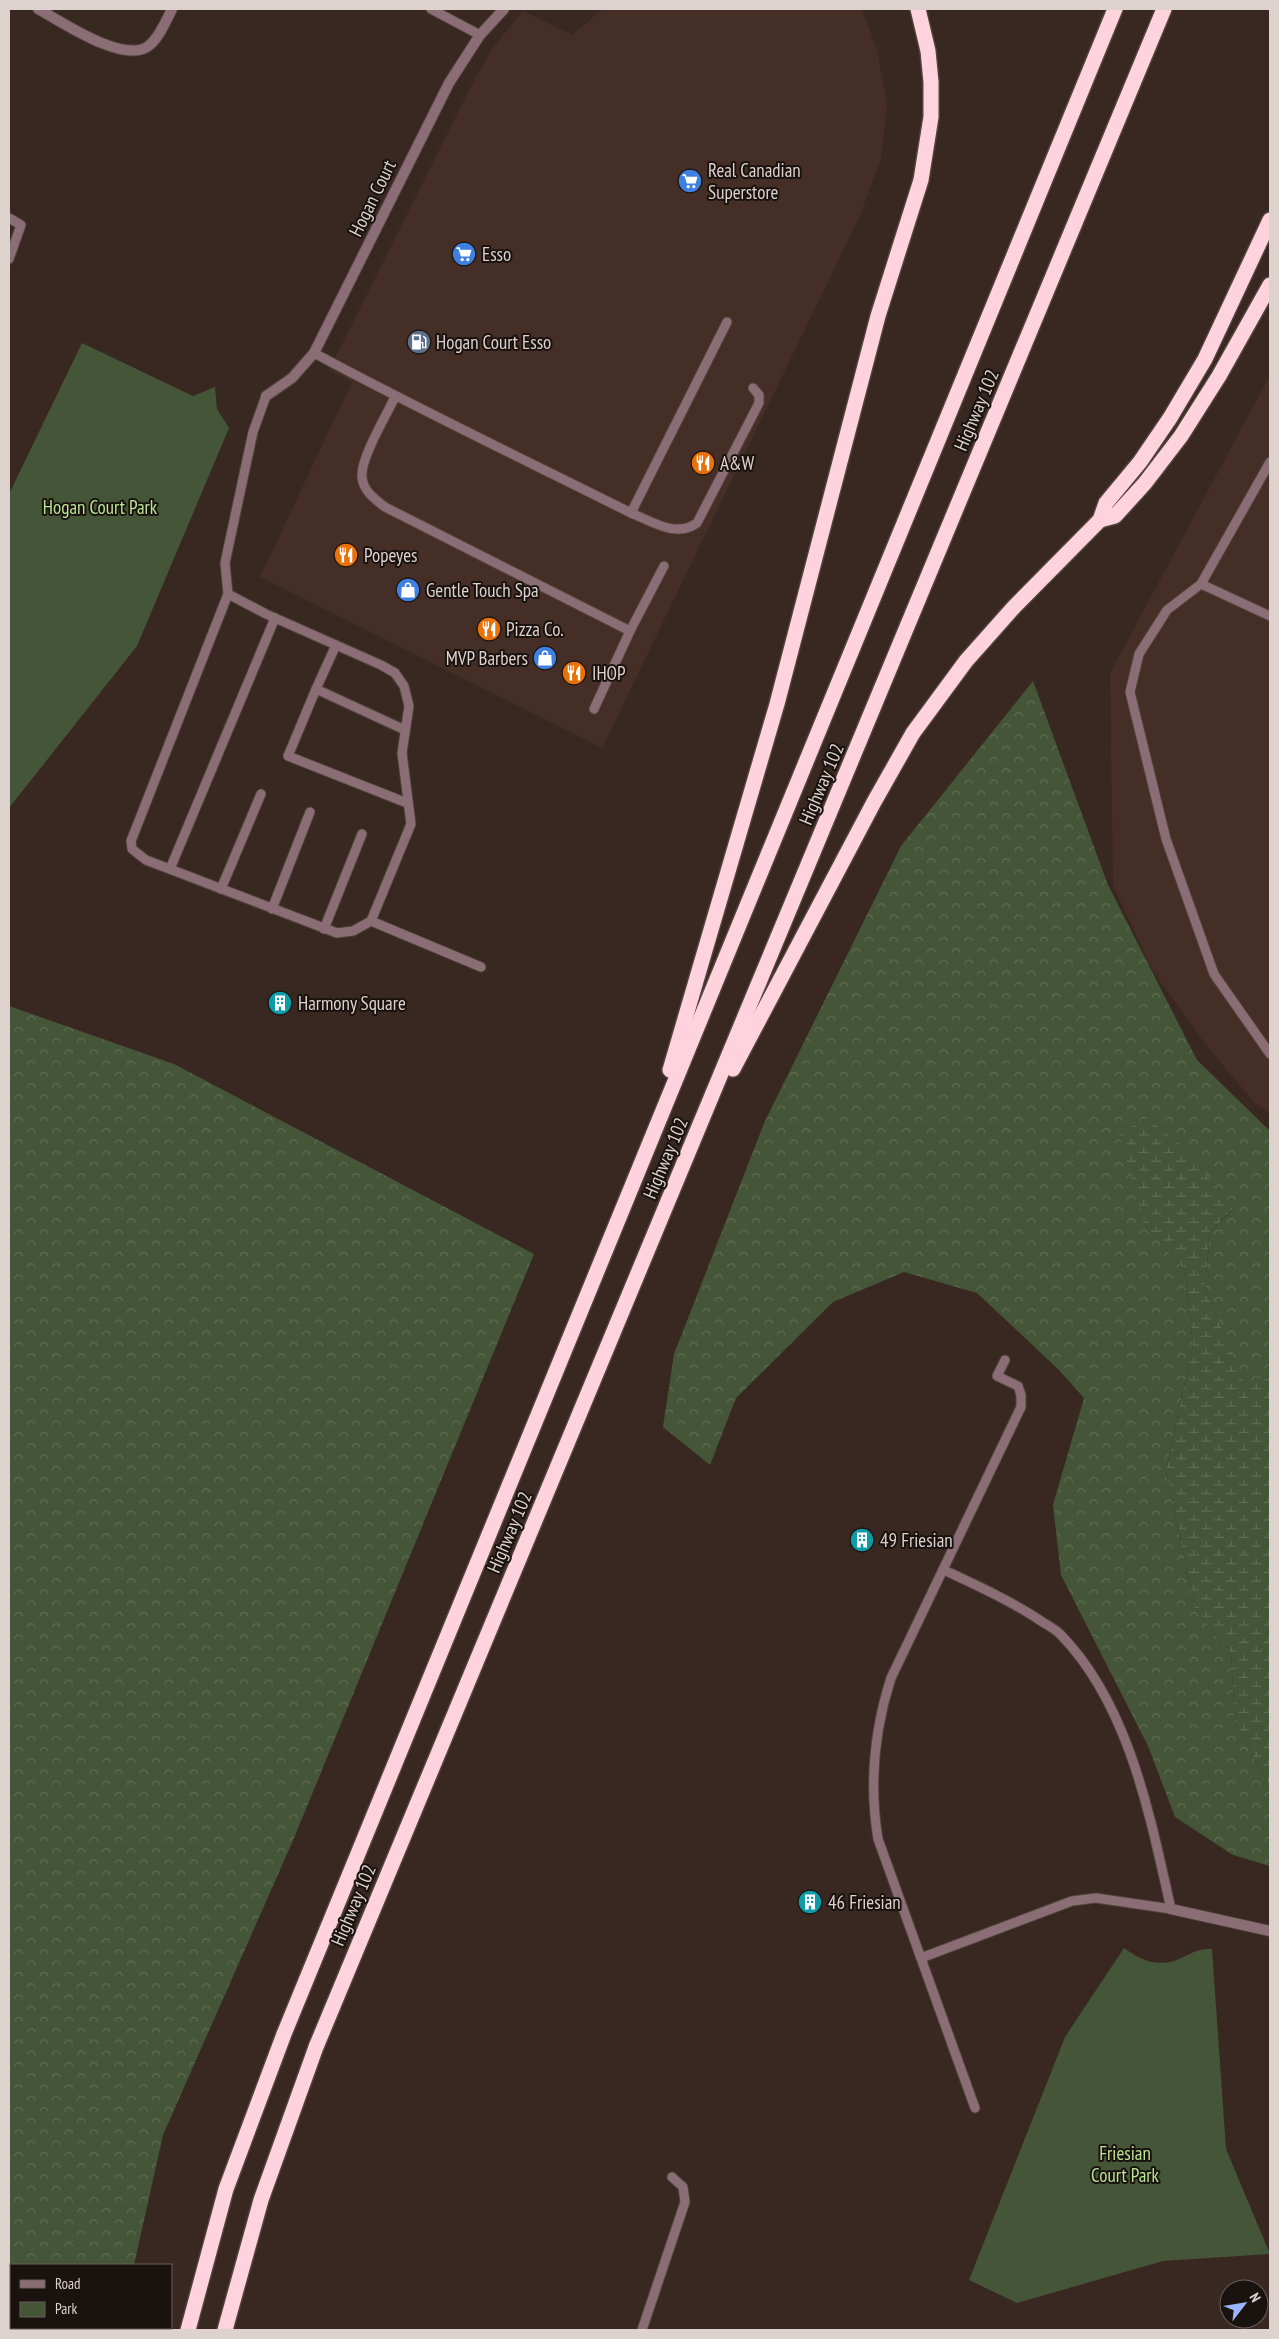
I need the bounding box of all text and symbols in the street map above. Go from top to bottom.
street label: Hogan Court [343,155,401,240]
place label: Real Canadian Superstore [708,158,801,204]
supermarket icon: Real Canadian Superstore [677,168,703,194]
supermarket icon: Esso [451,241,477,267]
place label: Esso [482,242,511,266]
fuel station icon: Hogan Court Esso [406,329,432,355]
place label: Hogan Court Esso [436,330,551,354]
street label: Highway 102 [948,366,1004,454]
restaurant icon: A&W [690,450,716,476]
place label: A&W [720,451,754,475]
park label: Hogan Court Park [43,495,158,519]
restaurant icon: Popeyes [333,542,359,568]
place label: Popeyes [364,543,417,567]
shop icon: Gentle Touch Spa [395,577,421,603]
place label: Gentle Touch Spa [426,578,539,602]
restaurant icon: Pizza Co. [476,616,502,642]
place label: Pizza Co. [506,617,564,641]
shop icon: MVP Barbers [532,645,558,671]
place label: MVP Barbers [446,646,528,670]
restaurant icon: IHOP [561,660,587,686]
place label: IHOP [592,661,626,685]
street label: Highway 102 [793,740,849,828]
building icon: Harmony Square [267,990,293,1016]
place label: Harmony Square [298,991,406,1015]
street label: Highway 102 [637,1114,693,1202]
street label: Highway 102 [481,1488,537,1576]
building icon: 49 Friesian [849,1527,875,1553]
place label: 49 Friesian [880,1528,953,1552]
street label: Highway 102 [325,1861,381,1949]
building icon: 46 Friesian [797,1889,823,1915]
place label: 46 Friesian [828,1890,901,1914]
park label: Friesian Court Park [1091,2141,1160,2187]
legend [10,2264,172,2329]
text: Road [55,2274,81,2293]
north arrow [1219,2279,1269,2329]
text: N [1245,2289,1265,2305]
text: Park [55,2299,77,2318]

